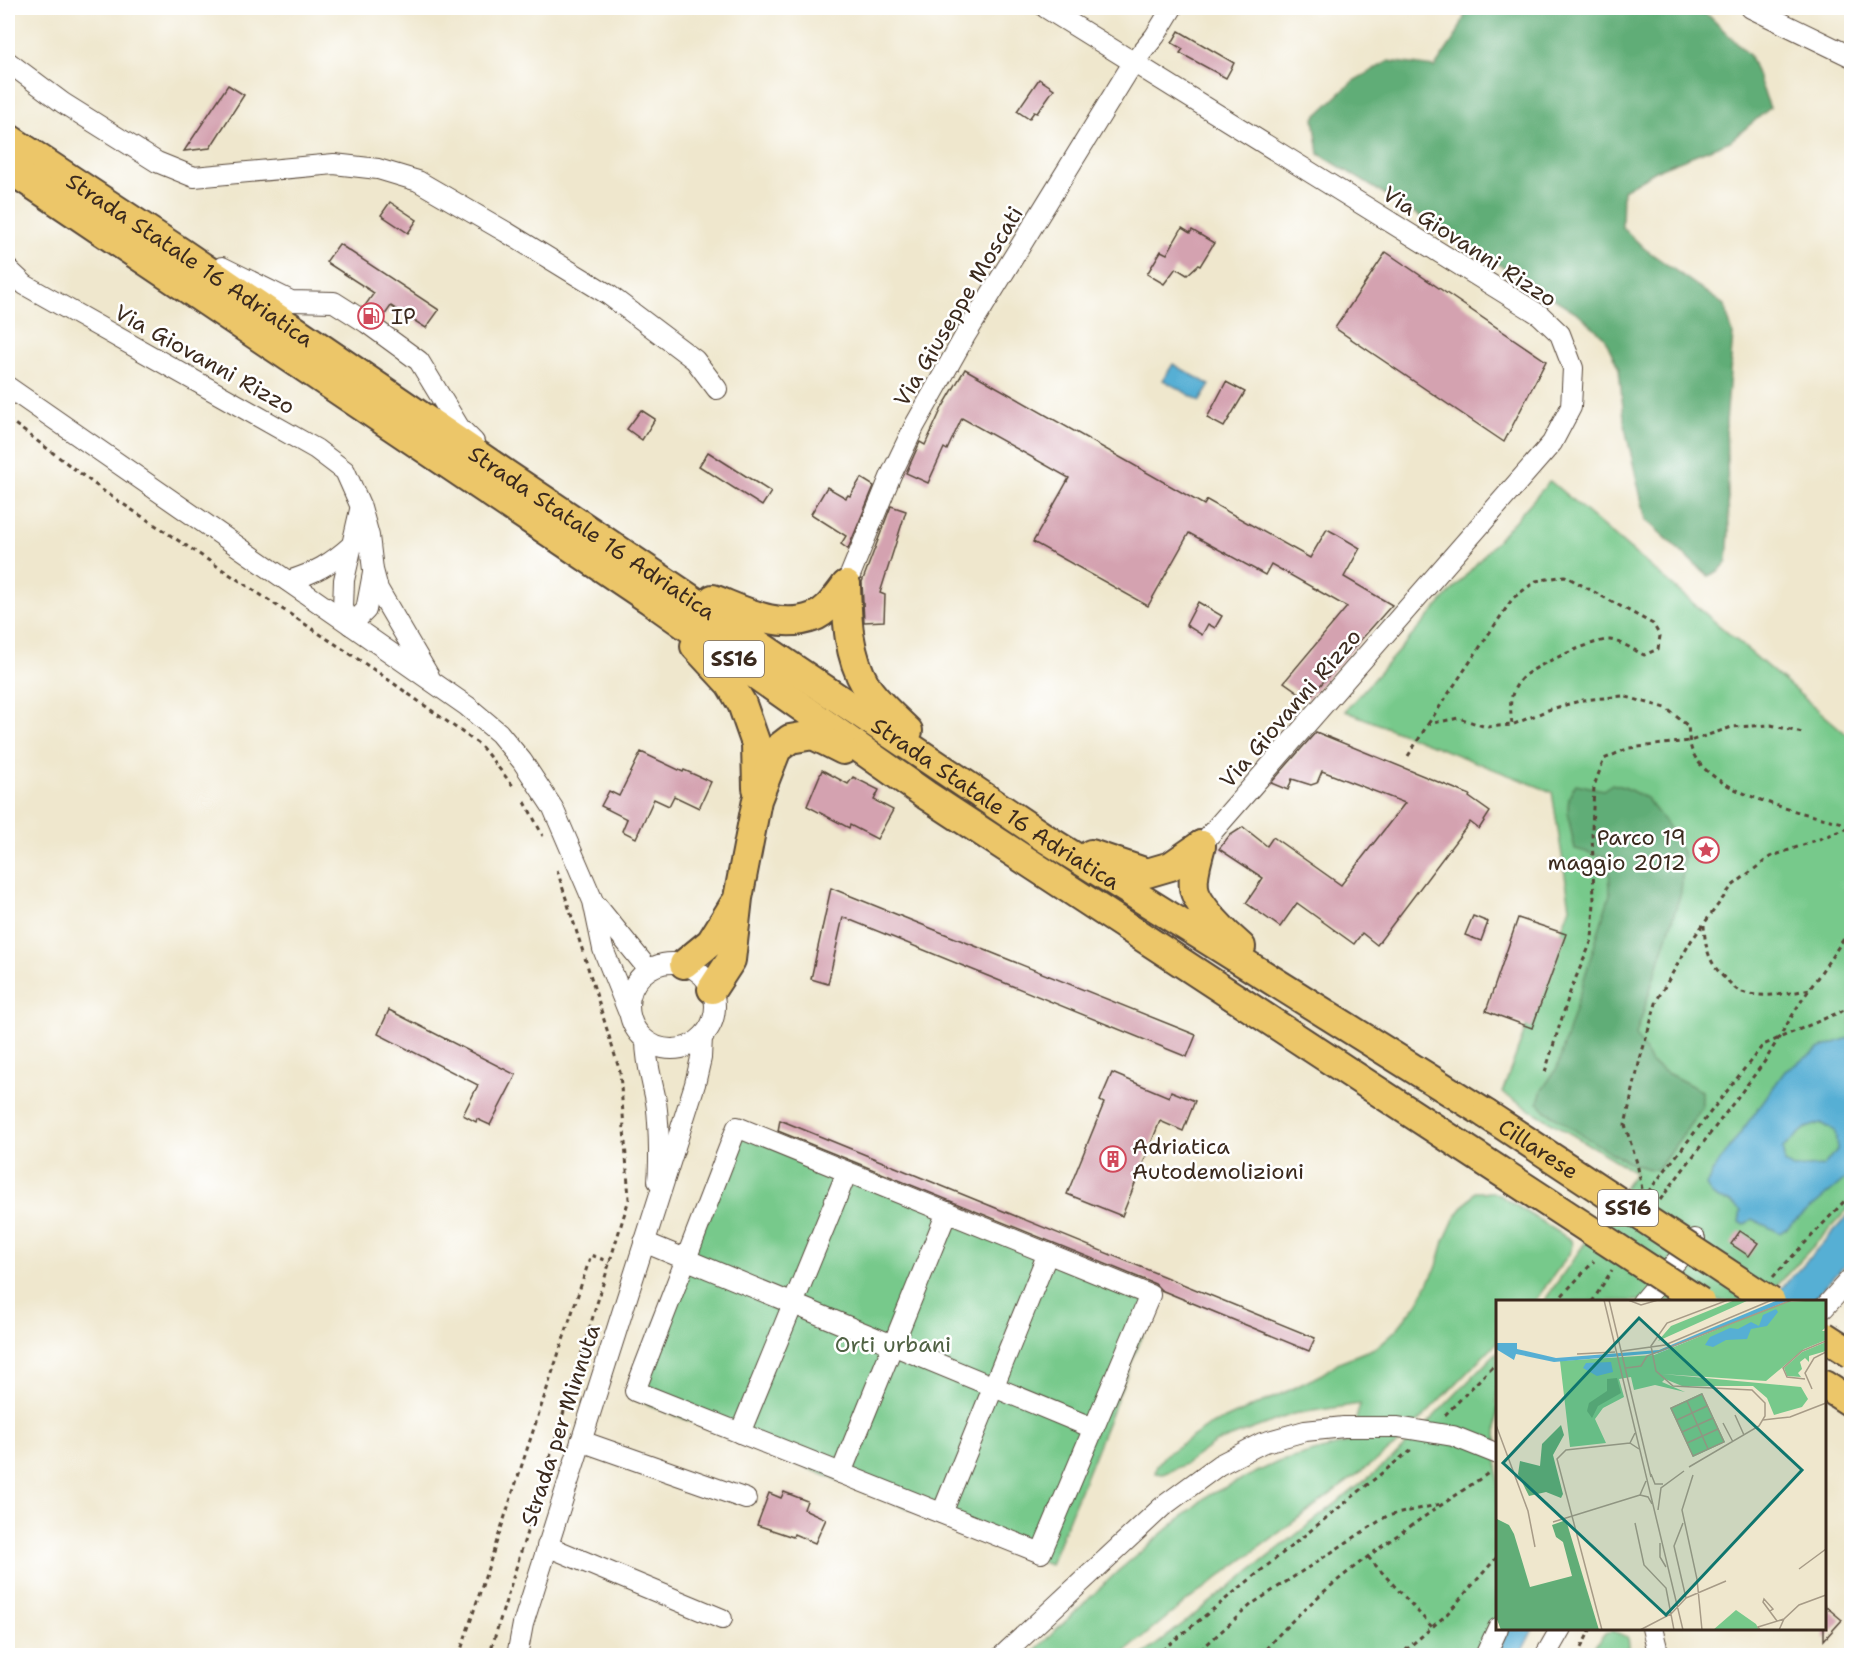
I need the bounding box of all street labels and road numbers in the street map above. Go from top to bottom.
street label: Strada Statale 16 Adriatica [61,167,319,354]
street label: Via Giovanni Rizzo [1377,179,1562,314]
street label: Via Giuseppe Moscati [887,201,1030,412]
street label: Via Giovanni Rizzo [109,298,300,421]
street label: Strada Statale 16 Adriatica [463,439,721,627]
street label: Via Giovanni Rizzo [1213,623,1368,794]
road number: SS16 [704,641,764,677]
street label: Strada Statale 16 Adriatica [866,711,1125,897]
street label: Cillarese [1493,1112,1584,1186]
road number: SS16 [1598,1190,1658,1226]
street label: Strada per Minnuta [514,1320,607,1530]

